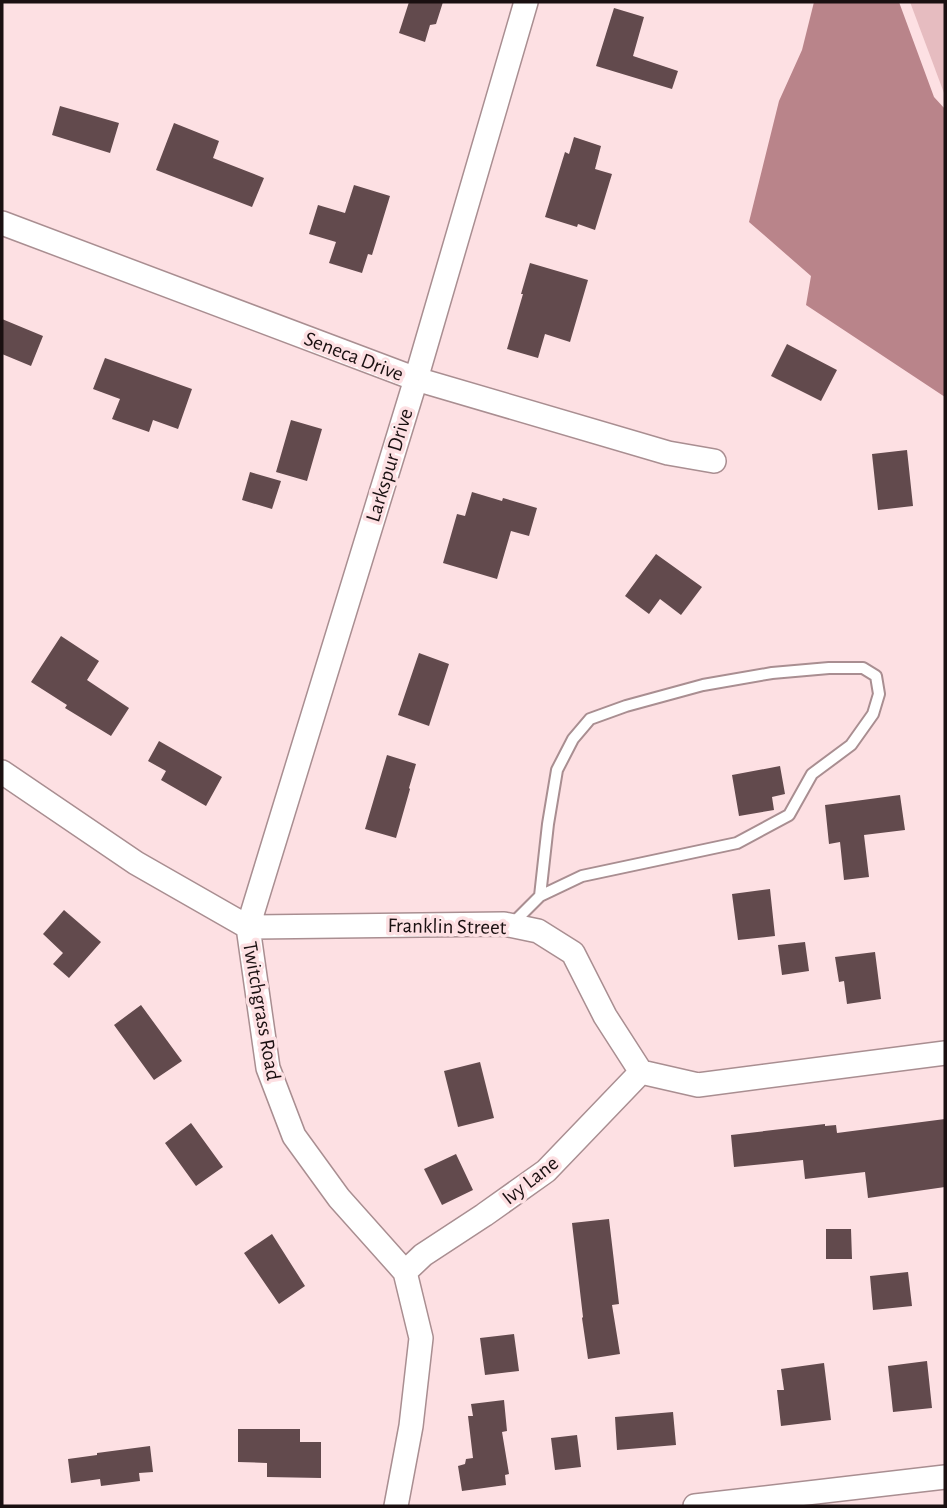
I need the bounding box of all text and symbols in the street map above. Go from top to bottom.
street label: Seneca Drive [301,328,406,385]
street label: Larkspur Drive [362,406,417,524]
street label: Franklin Street [387,915,507,938]
street label: Twitchgrass Road [239,940,284,1082]
street label: Ivy Lane [498,1152,562,1209]

